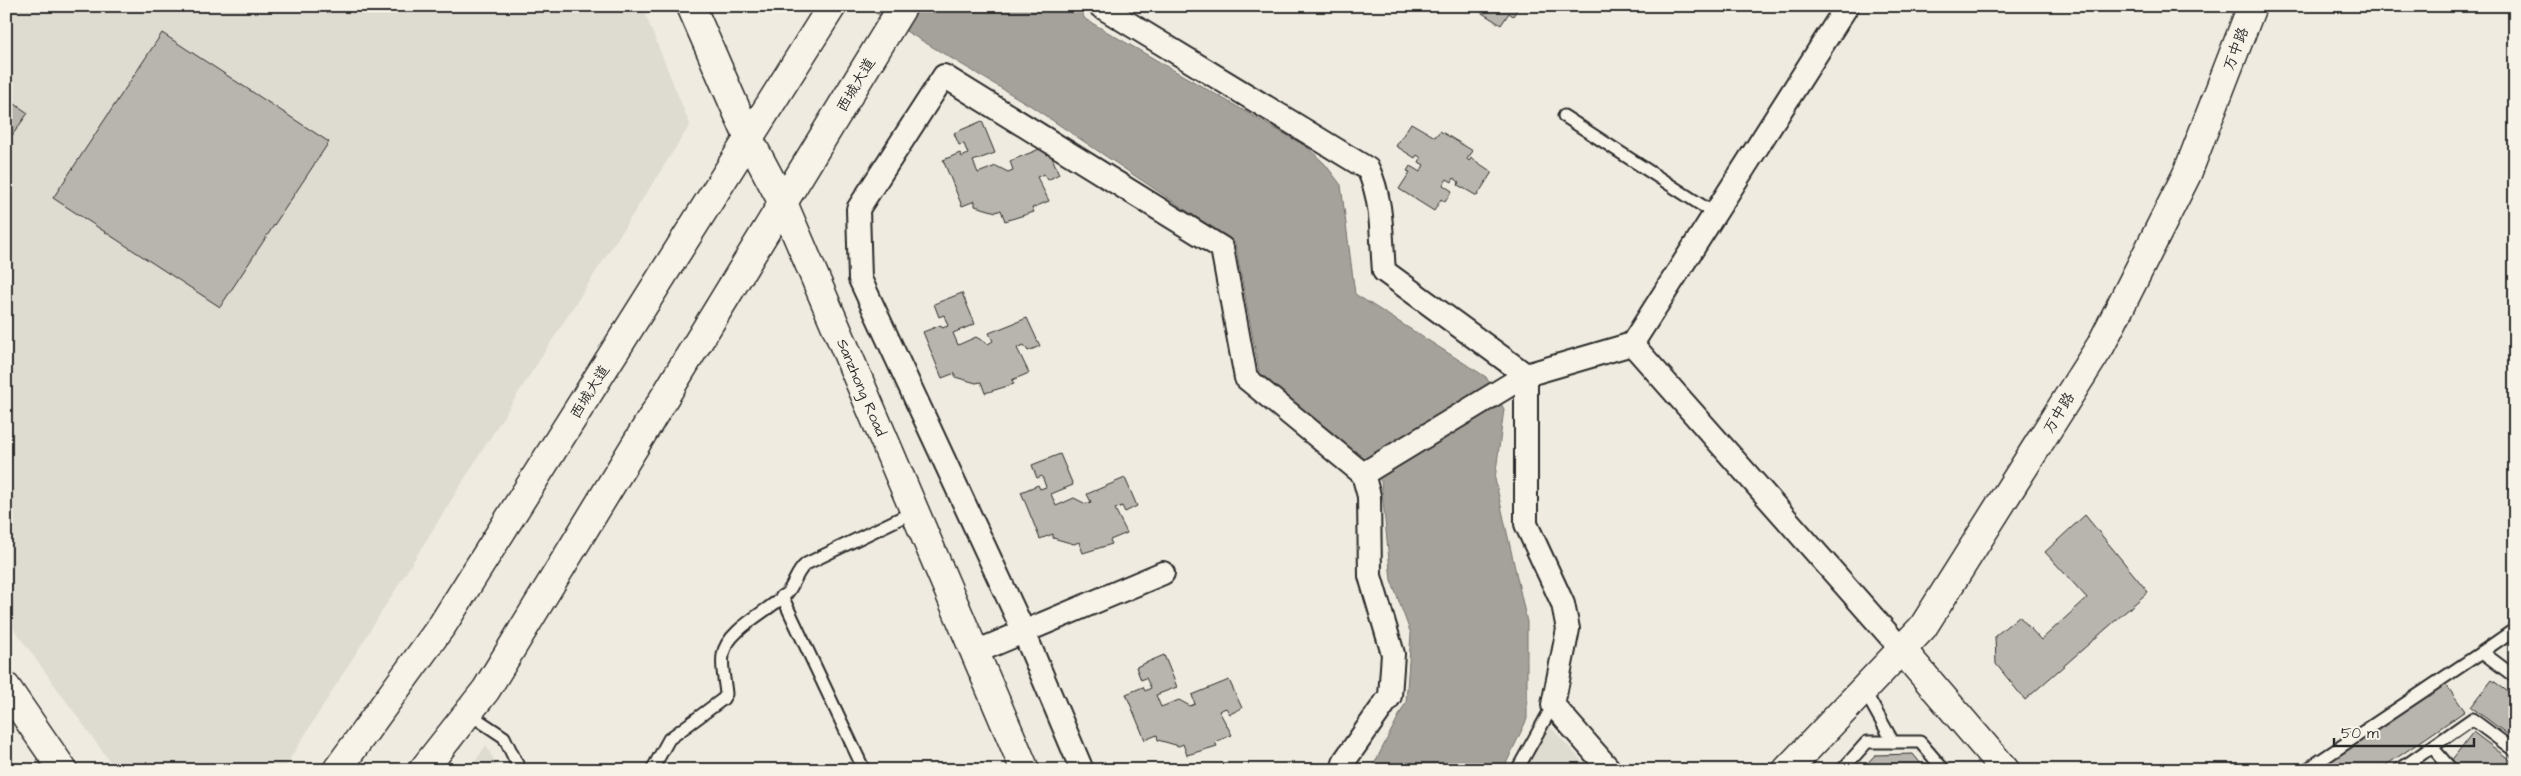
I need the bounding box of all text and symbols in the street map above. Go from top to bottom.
street label: 万中路 [2218,24,2254,74]
street label: 西城大道 [832,54,880,116]
street label: Sanzhong Road [832,335,892,439]
street label: 西城大道 [565,361,615,423]
street label: 万中路 [2038,388,2080,438]
scale bar [2334,716,2474,748]
text: 50 m [2341,723,2379,744]

